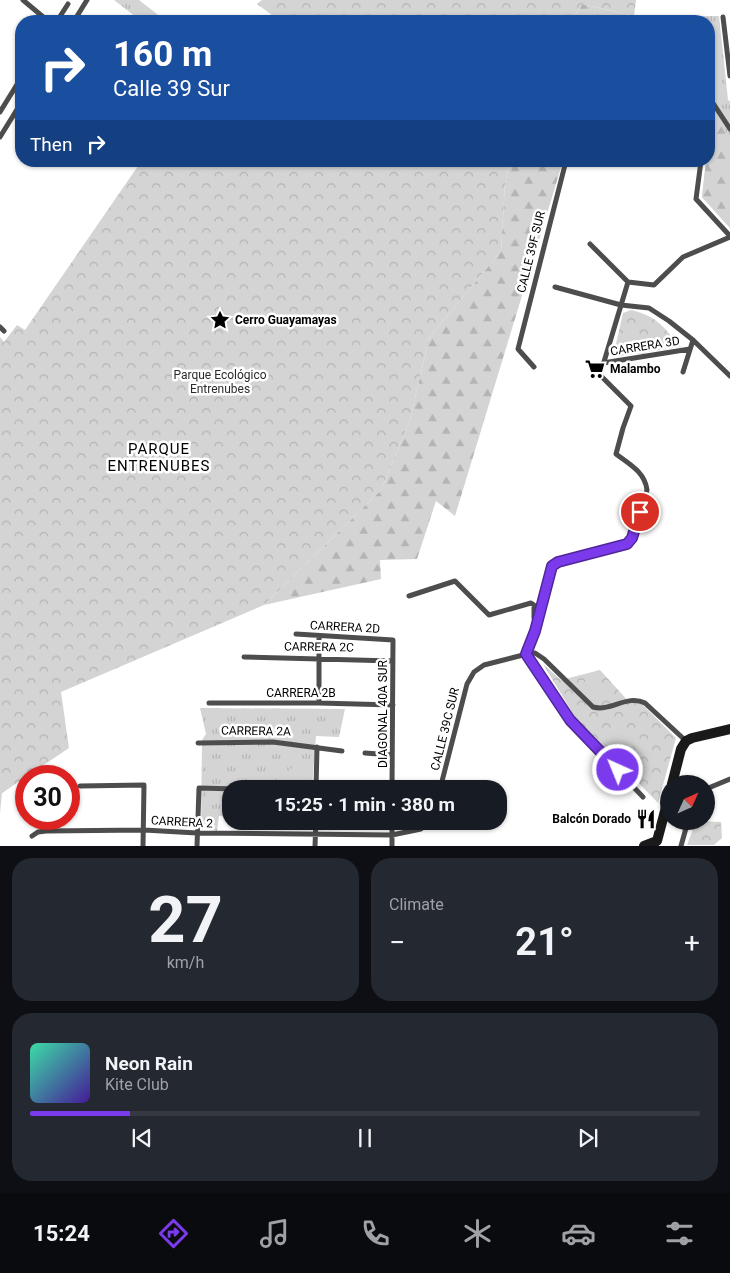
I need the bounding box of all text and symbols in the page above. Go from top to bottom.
text: 160 m [113,34,212,75]
icon: right [30,35,95,100]
text: Calle 39 Sur [113,76,230,101]
icon: right [82,130,110,158]
text: Then [30,133,72,156]
street label: CALLE 39F SUR [514,209,548,294]
place icon: Cerro Guayamayas [209,309,231,331]
place label: Cerro Guayamayas [235,313,337,327]
street label: CARRERA 3D [609,334,681,358]
supermarket icon: Malambo [584,358,606,380]
place label: Malambo [610,362,661,376]
park label: Parque Ecológico Entrenubes [173,368,267,396]
district label: PARQUE ENTRENUBES [108,440,210,475]
pin [619,491,661,533]
icon: arrive [626,498,654,526]
street label: CARRERA 2D [310,618,380,636]
street label: CARRERA 2C [284,639,354,655]
street label: DIAGONAL 40A SUR [376,659,390,768]
street label: CARRERA 2B [266,686,336,700]
street label: CALLE 39C SUR [428,686,462,772]
street label: CARRERA 2A [221,723,291,739]
position arrow [591,743,643,795]
speed limit sign: 30 [15,765,80,830]
north arrow [660,775,715,830]
map controls [660,775,715,830]
text: 15:25 · 1 min · 380 m [274,793,455,816]
restaurant icon: Balcón Dorado [635,808,657,830]
place label: Balcón Dorado [552,812,631,826]
street label: CARRERA 2 [151,813,214,831]
text: 27 [148,882,223,958]
text: Climate [389,895,444,914]
text: 21° [515,920,574,964]
text: − [389,926,405,959]
text: + [684,926,700,959]
text: km/h [167,953,204,972]
text: Neon Rain [105,1052,193,1075]
text: Kite Club [105,1075,169,1094]
icon: previous [128,1124,156,1152]
icon: pause [351,1124,379,1152]
icon: next [574,1124,602,1152]
icon: directions [156,1216,191,1251]
icon: music [257,1216,292,1251]
icon: phone [358,1216,393,1251]
icon: climate [460,1216,495,1251]
icon: car [561,1216,596,1251]
icon: filters [662,1216,697,1251]
text: 15:24 [33,1221,90,1246]

